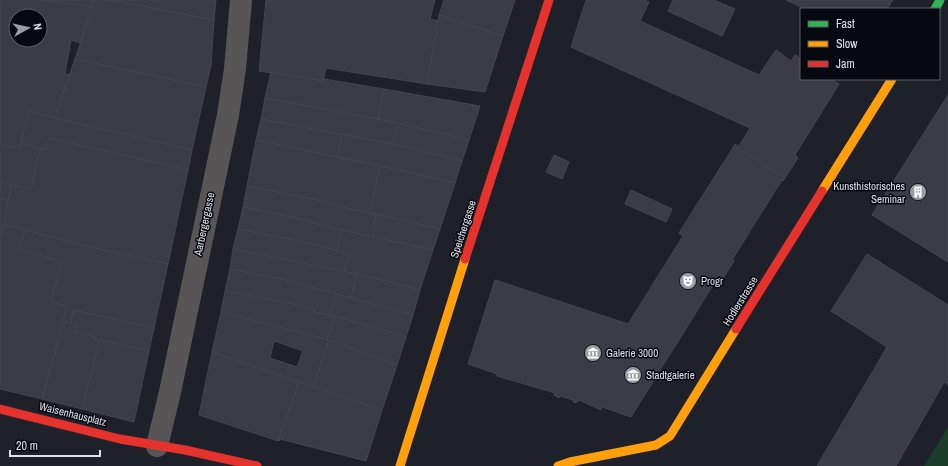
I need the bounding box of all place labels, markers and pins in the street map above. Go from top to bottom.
place label: Kunsthistorisches Seminar [833,179,905,206]
building icon: Kunsthistorisches Seminar [908,182,928,202]
theatre icon: Progr [678,271,698,291]
place label: Progr [701,274,723,288]
museum icon: Galerie 3000 [583,343,603,363]
place label: Galerie 3000 [606,346,658,360]
museum icon: Stadtgalerie [623,365,643,385]
place label: Stadtgalerie [646,368,695,382]

